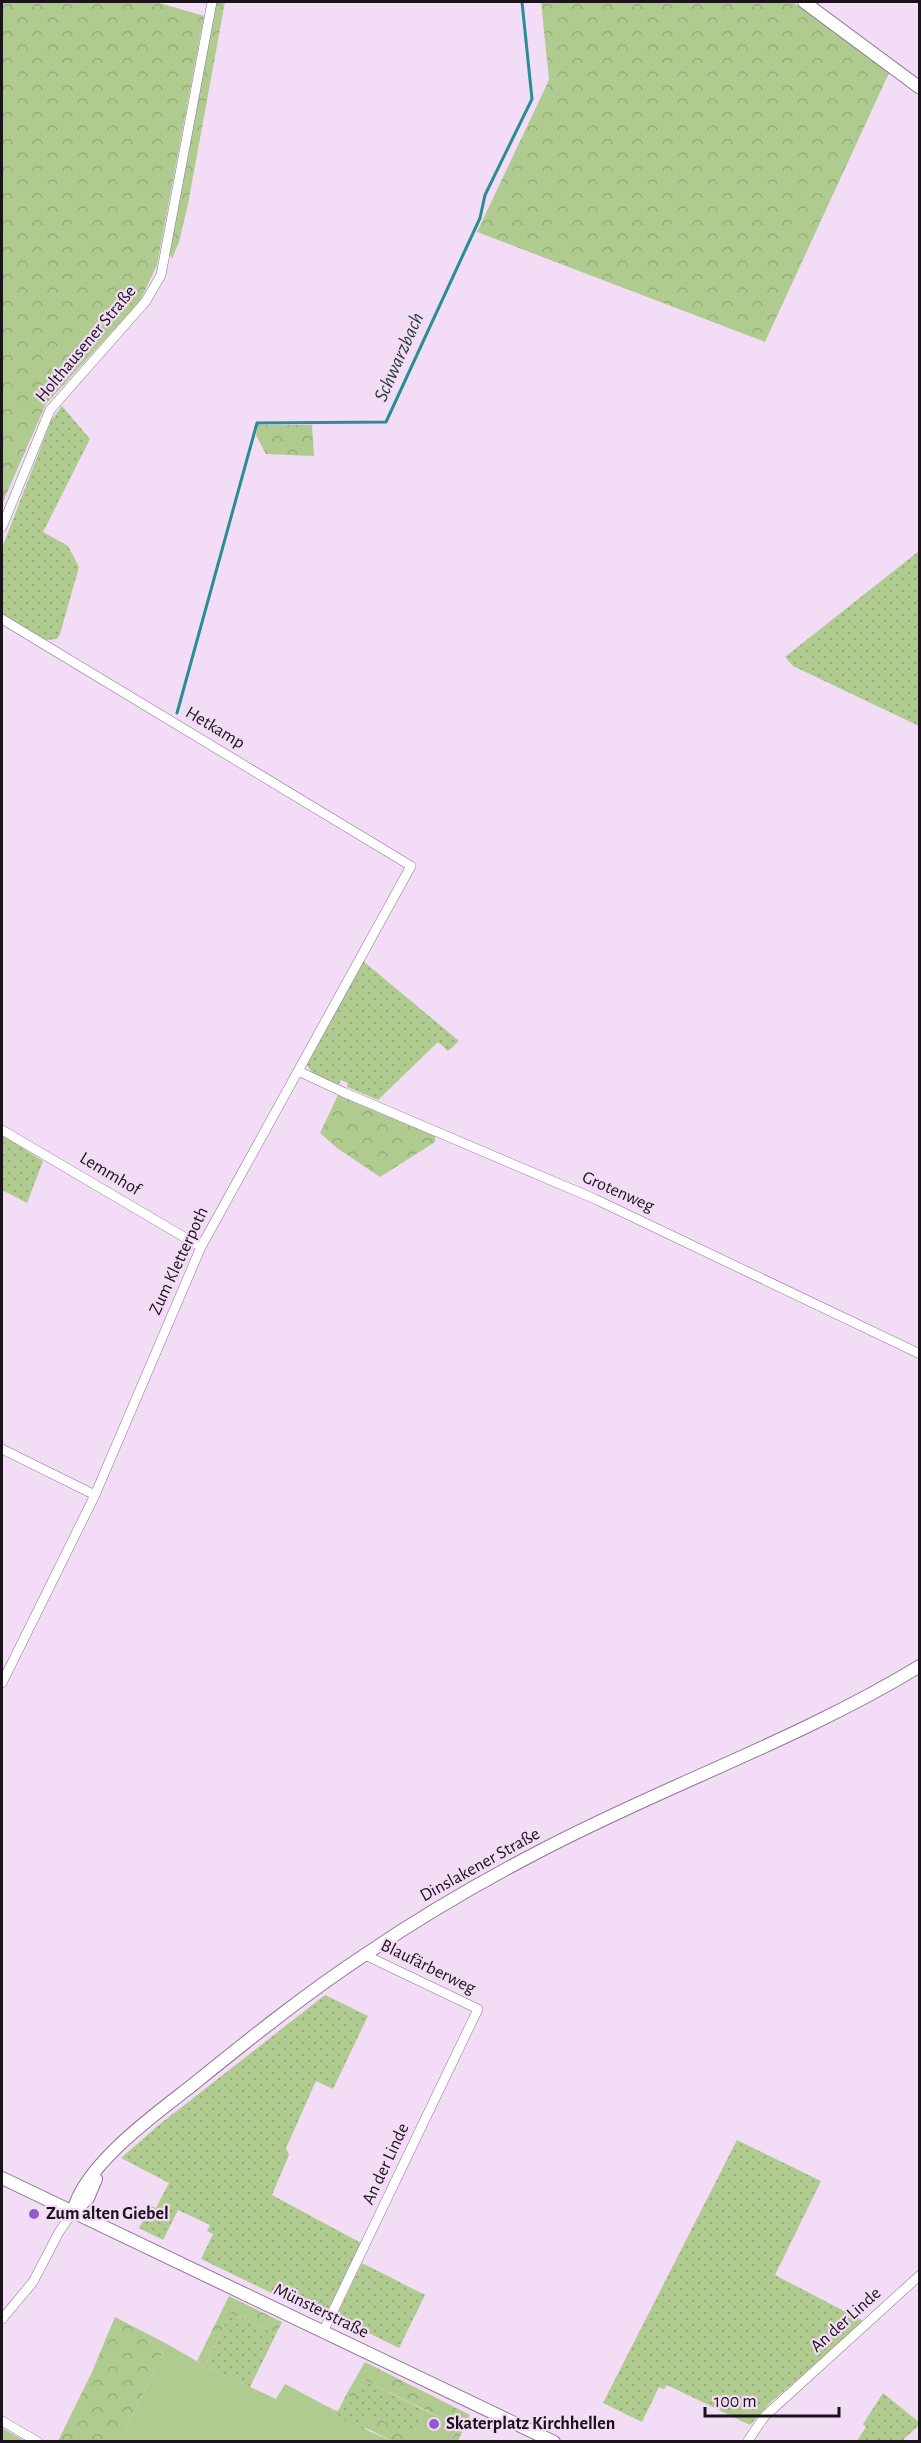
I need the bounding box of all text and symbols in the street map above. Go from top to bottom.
street label: Holthausener Straße [32,282,140,406]
water label: Schwarzbach [371,310,427,404]
street label: Hetkamp [182,703,248,753]
street label: Lemmhof [76,1149,145,1200]
street label: Grotenweg [579,1168,657,1216]
street label: Zum Kletterpoth [146,1204,212,1318]
street label: Dinslakener Straße [417,1825,543,1905]
street label: Blaufärberweg [378,1936,478,1998]
street label: An der Linde [359,2120,413,2208]
place label: Zum alten Giebel [46,2205,169,2223]
marker: Zum alten Giebel [27,2207,41,2221]
street label: Münsterstraße [271,2280,371,2342]
street label: An der Linde [807,2284,885,2356]
scale bar [705,2380,838,2418]
text: 100 m [714,2393,757,2411]
place label: Skaterplatz Kirchhellen [446,2415,615,2433]
marker: Skaterplatz Kirchhellen [427,2417,441,2431]

